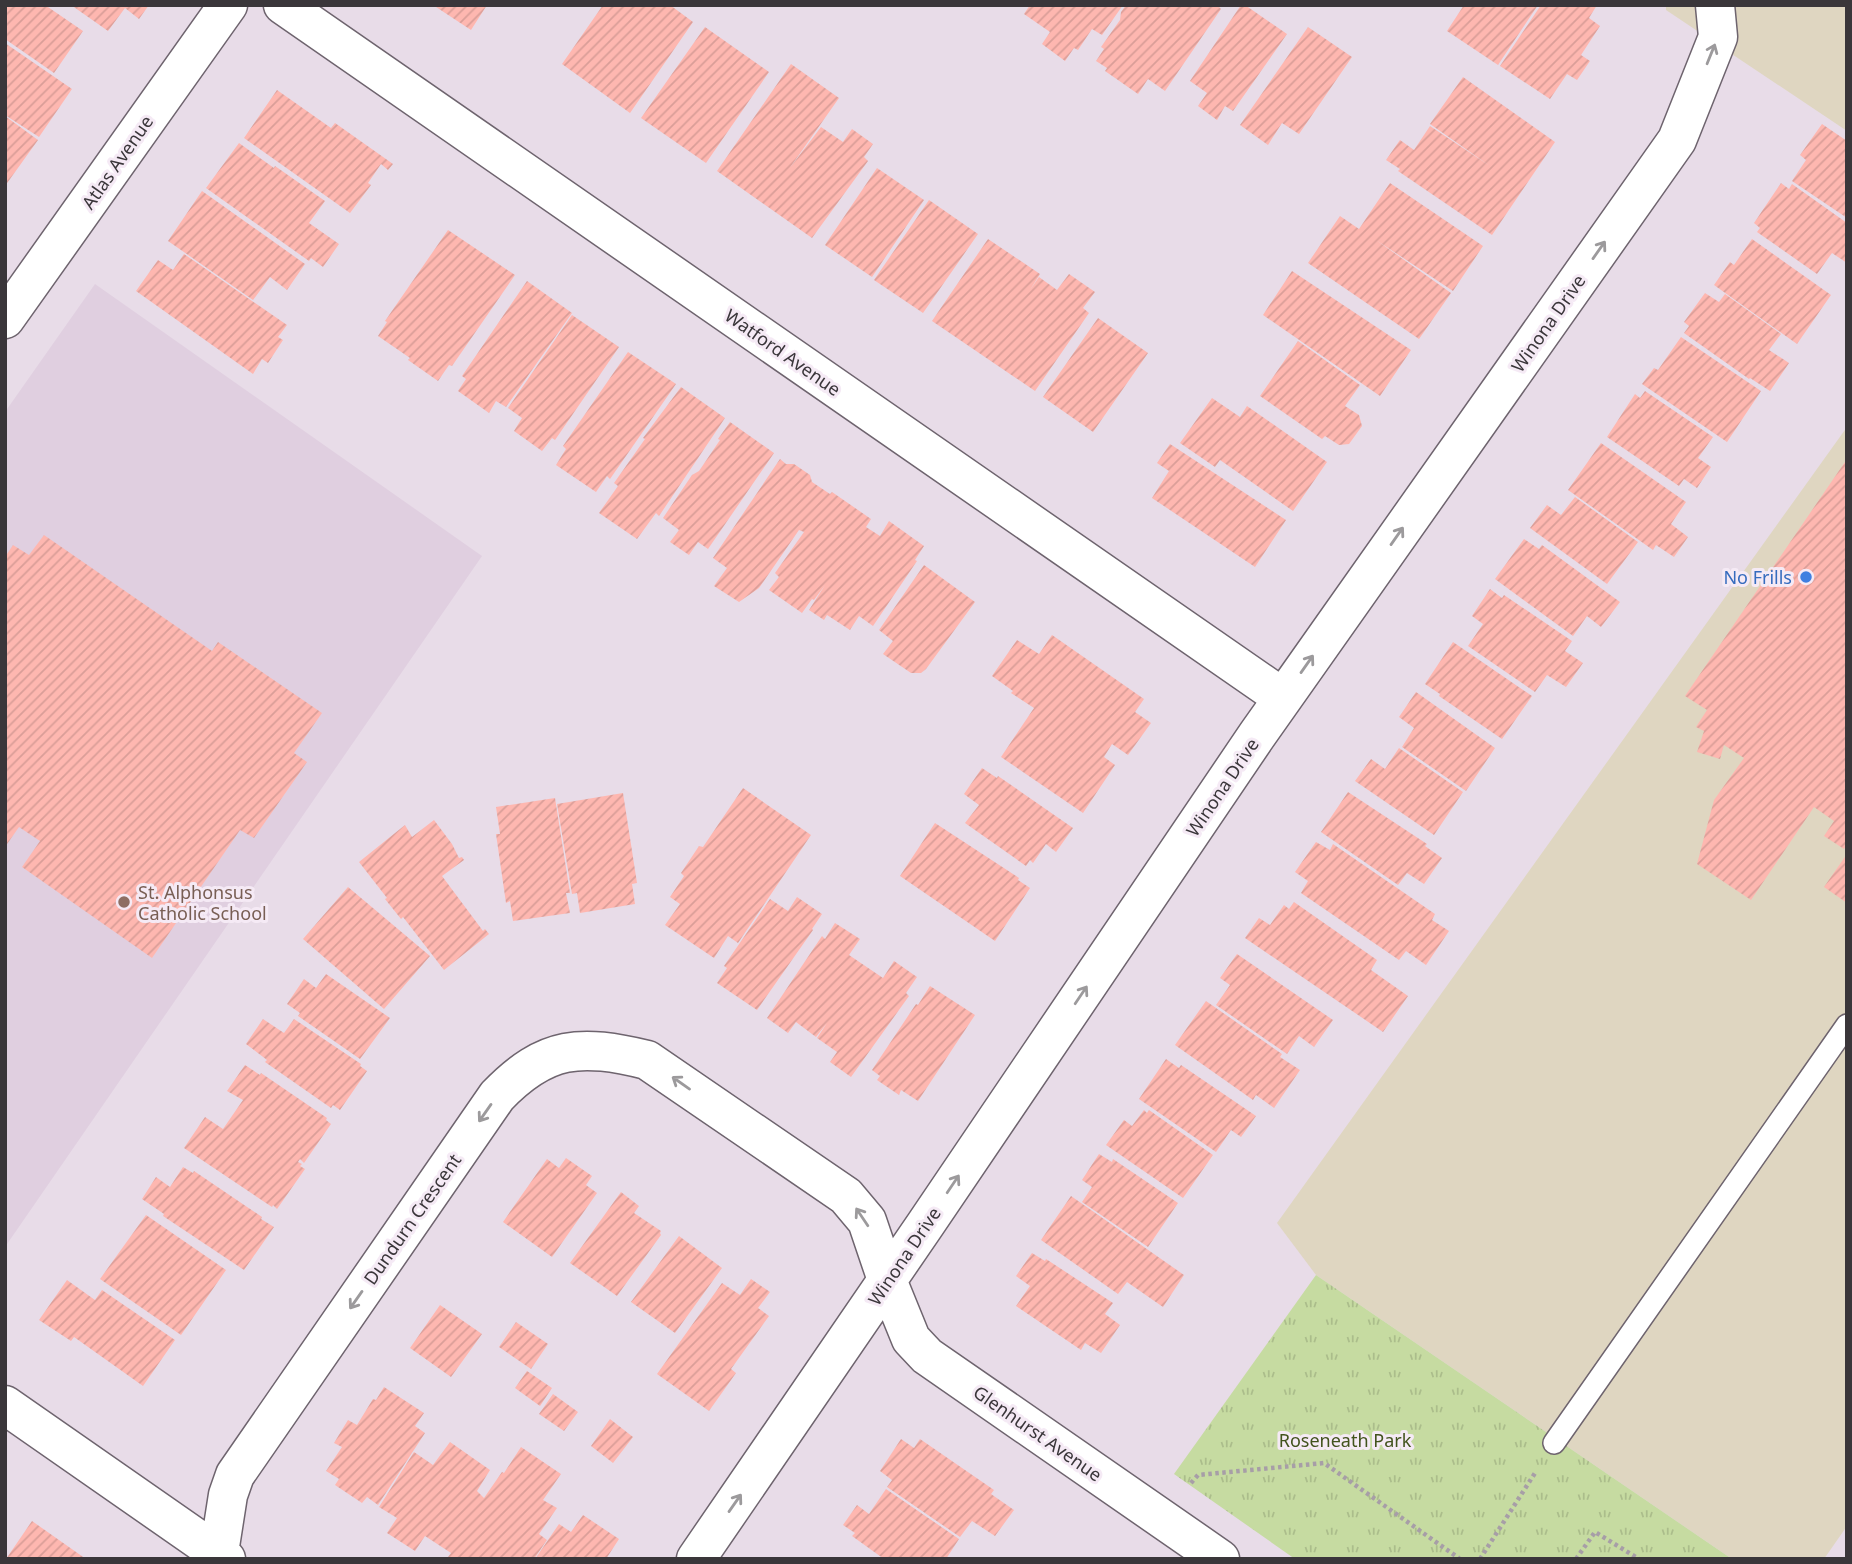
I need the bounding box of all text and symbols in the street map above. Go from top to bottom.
one-way arrow [1705,43,1718,65]
street label: Atlas Avenue [76,110,158,214]
one-way arrow [1592,241,1606,260]
street label: Winona Drive [1506,269,1590,377]
street label: Watford Avenue [720,303,846,401]
one-way arrow [1390,527,1404,546]
place label: No Frills [1723,565,1792,589]
marker: No Frills [1798,569,1814,585]
one-way arrow [1300,655,1314,674]
street label: Winona Drive [1180,733,1264,841]
place label: St. Alphonsus Catholic School [138,880,267,925]
marker: St. Alphonsus Catholic School [116,894,132,910]
one-way arrow [1074,986,1088,1005]
one-way arrow [672,1076,691,1090]
one-way arrow [478,1103,492,1122]
street label: Dundurn Crescent [358,1148,466,1289]
one-way arrow [946,1174,960,1194]
street label: Winona Drive [862,1202,946,1310]
one-way arrow [855,1208,869,1228]
one-way arrow [349,1290,363,1309]
street label: Glenhurst Avenue [969,1380,1107,1486]
park label: Roseneath Park [1279,1428,1412,1452]
one-way arrow [728,1493,742,1513]

